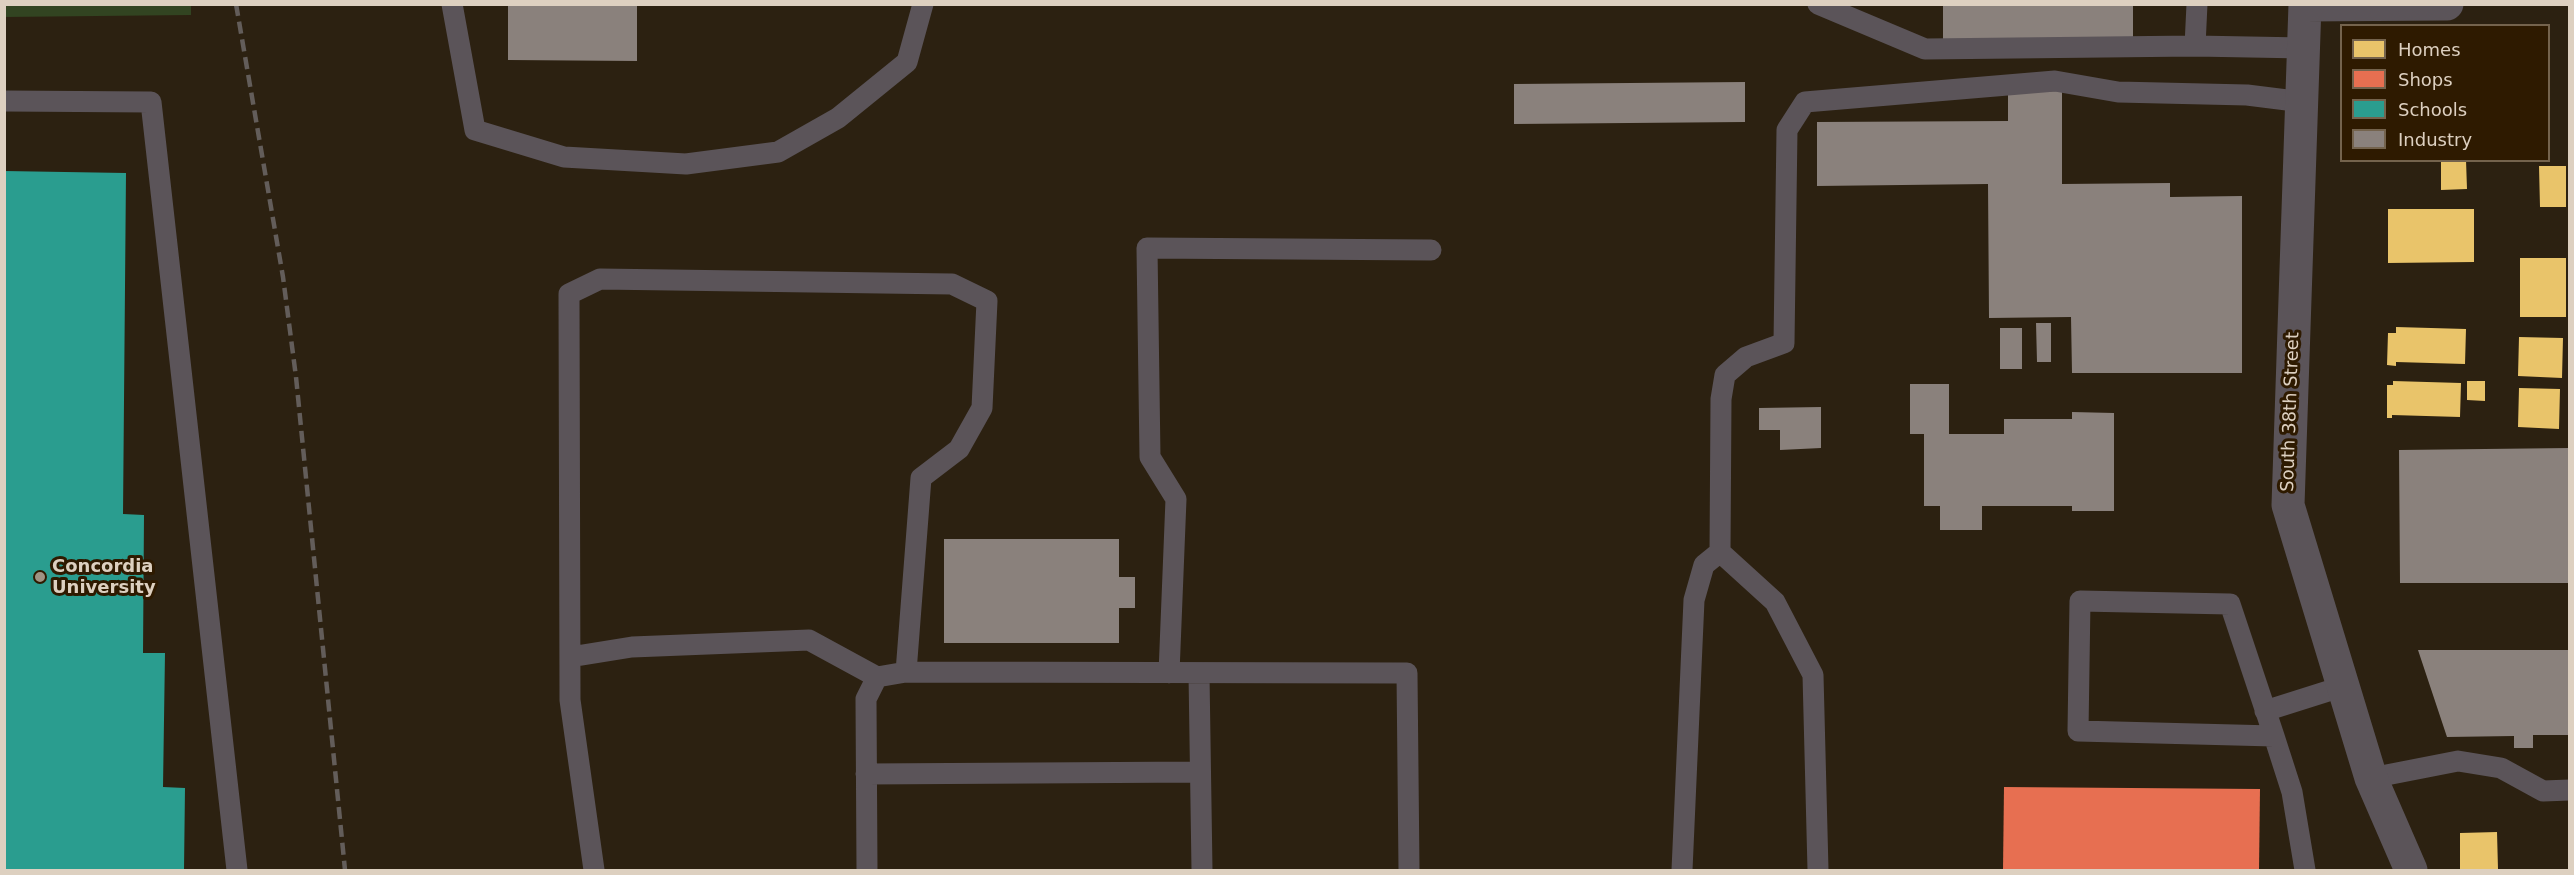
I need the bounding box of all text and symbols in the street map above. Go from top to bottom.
legend [2340,24,2550,162]
text: Homes [2398,39,2461,60]
text: Shops [2398,69,2453,90]
text: Schools [2398,99,2467,120]
text: Industry [2398,129,2472,150]
street label: South 38th Street [2277,332,2305,492]
place label: Concordia University [52,556,156,598]
marker: Concordia University [33,570,47,584]

